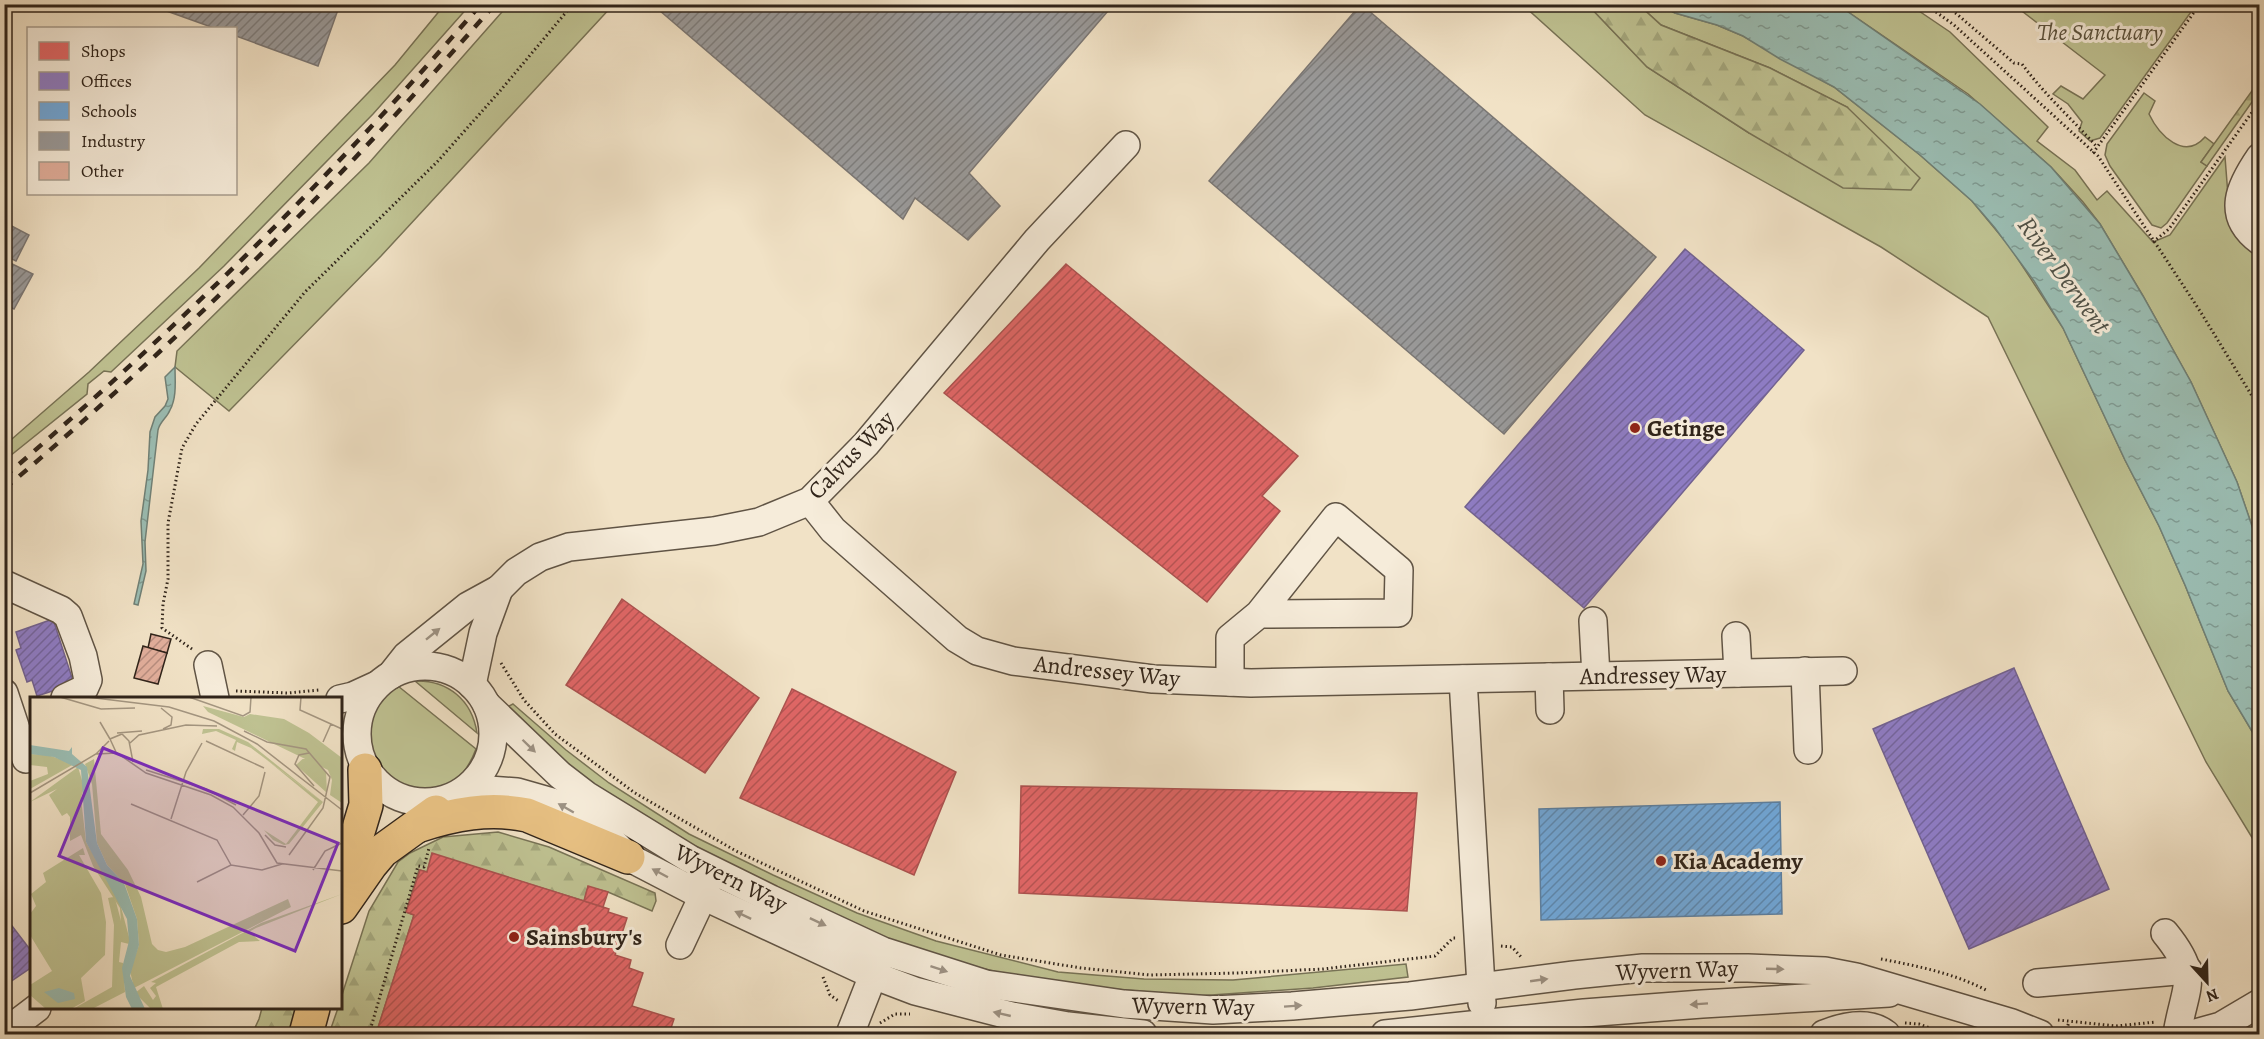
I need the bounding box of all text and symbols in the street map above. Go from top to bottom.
park label: The Sanctuary [2037,16,2163,48]
legend [27,27,237,195]
text: Shops [81,39,126,63]
text: Offices [81,69,132,93]
text: Schools [81,99,137,123]
text: Industry [81,129,146,153]
text: Other [81,159,124,183]
water label: River Derwent [2009,209,2119,342]
street label: Calvus Way [801,403,902,506]
place label: Getinge [1647,412,1725,444]
marker: Getinge [1628,421,1642,435]
one-way arrow [425,628,441,641]
street label: Andressey Way [1031,647,1182,695]
street label: Andressey Way [1578,658,1727,692]
inset map [30,697,342,1009]
one-way arrow [522,739,537,753]
one-way arrow [558,803,574,814]
street label: Wyvern Way [668,835,793,920]
place label: Kia Academy [1673,845,1803,877]
marker: Kia Academy [1654,854,1668,868]
one-way arrow [651,868,668,878]
one-way arrow [735,910,752,919]
one-way arrow [810,917,827,926]
place label: Sainsbury's [526,921,642,953]
marker: Sainsbury's [507,930,521,944]
street label: Wyvern Way [1614,952,1739,988]
north arrow [2177,952,2237,1012]
one-way arrow [1766,964,1785,973]
one-way arrow [930,965,948,974]
one-way arrow [1529,975,1548,984]
text: N [2202,983,2222,1007]
street label: Wyvern Way [1131,989,1255,1023]
one-way arrow [1690,999,1709,1009]
one-way arrow [1283,1001,1302,1011]
one-way arrow [992,1009,1011,1018]

